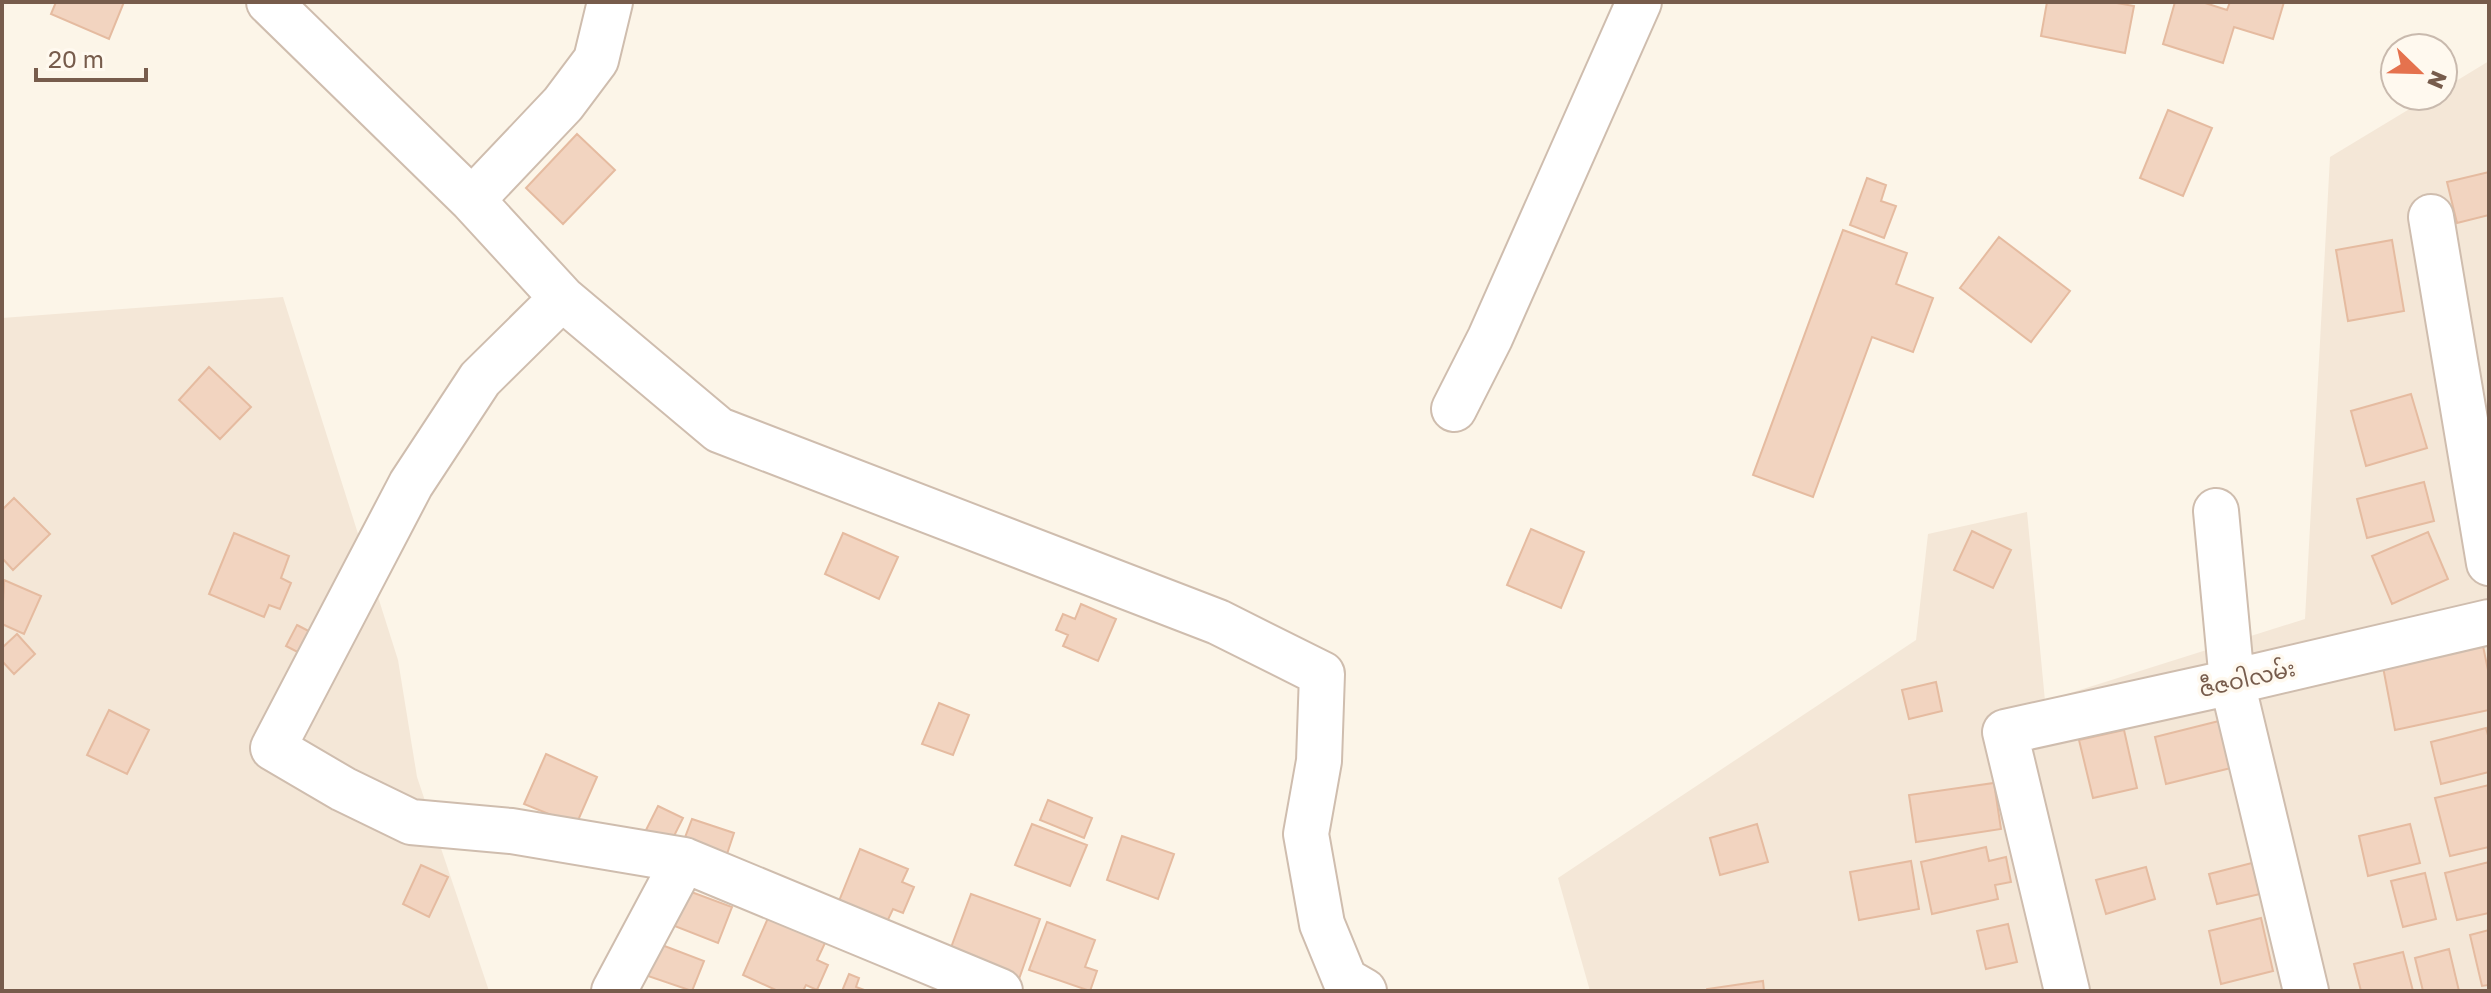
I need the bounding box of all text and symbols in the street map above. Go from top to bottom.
scale bar [36,32,146,82]
north arrow [2379,32,2459,112]
text: 20 m [48,44,104,73]
text: N [2422,67,2454,93]
street label: ဇီဇဝါလမ်း [2196,653,2298,702]

